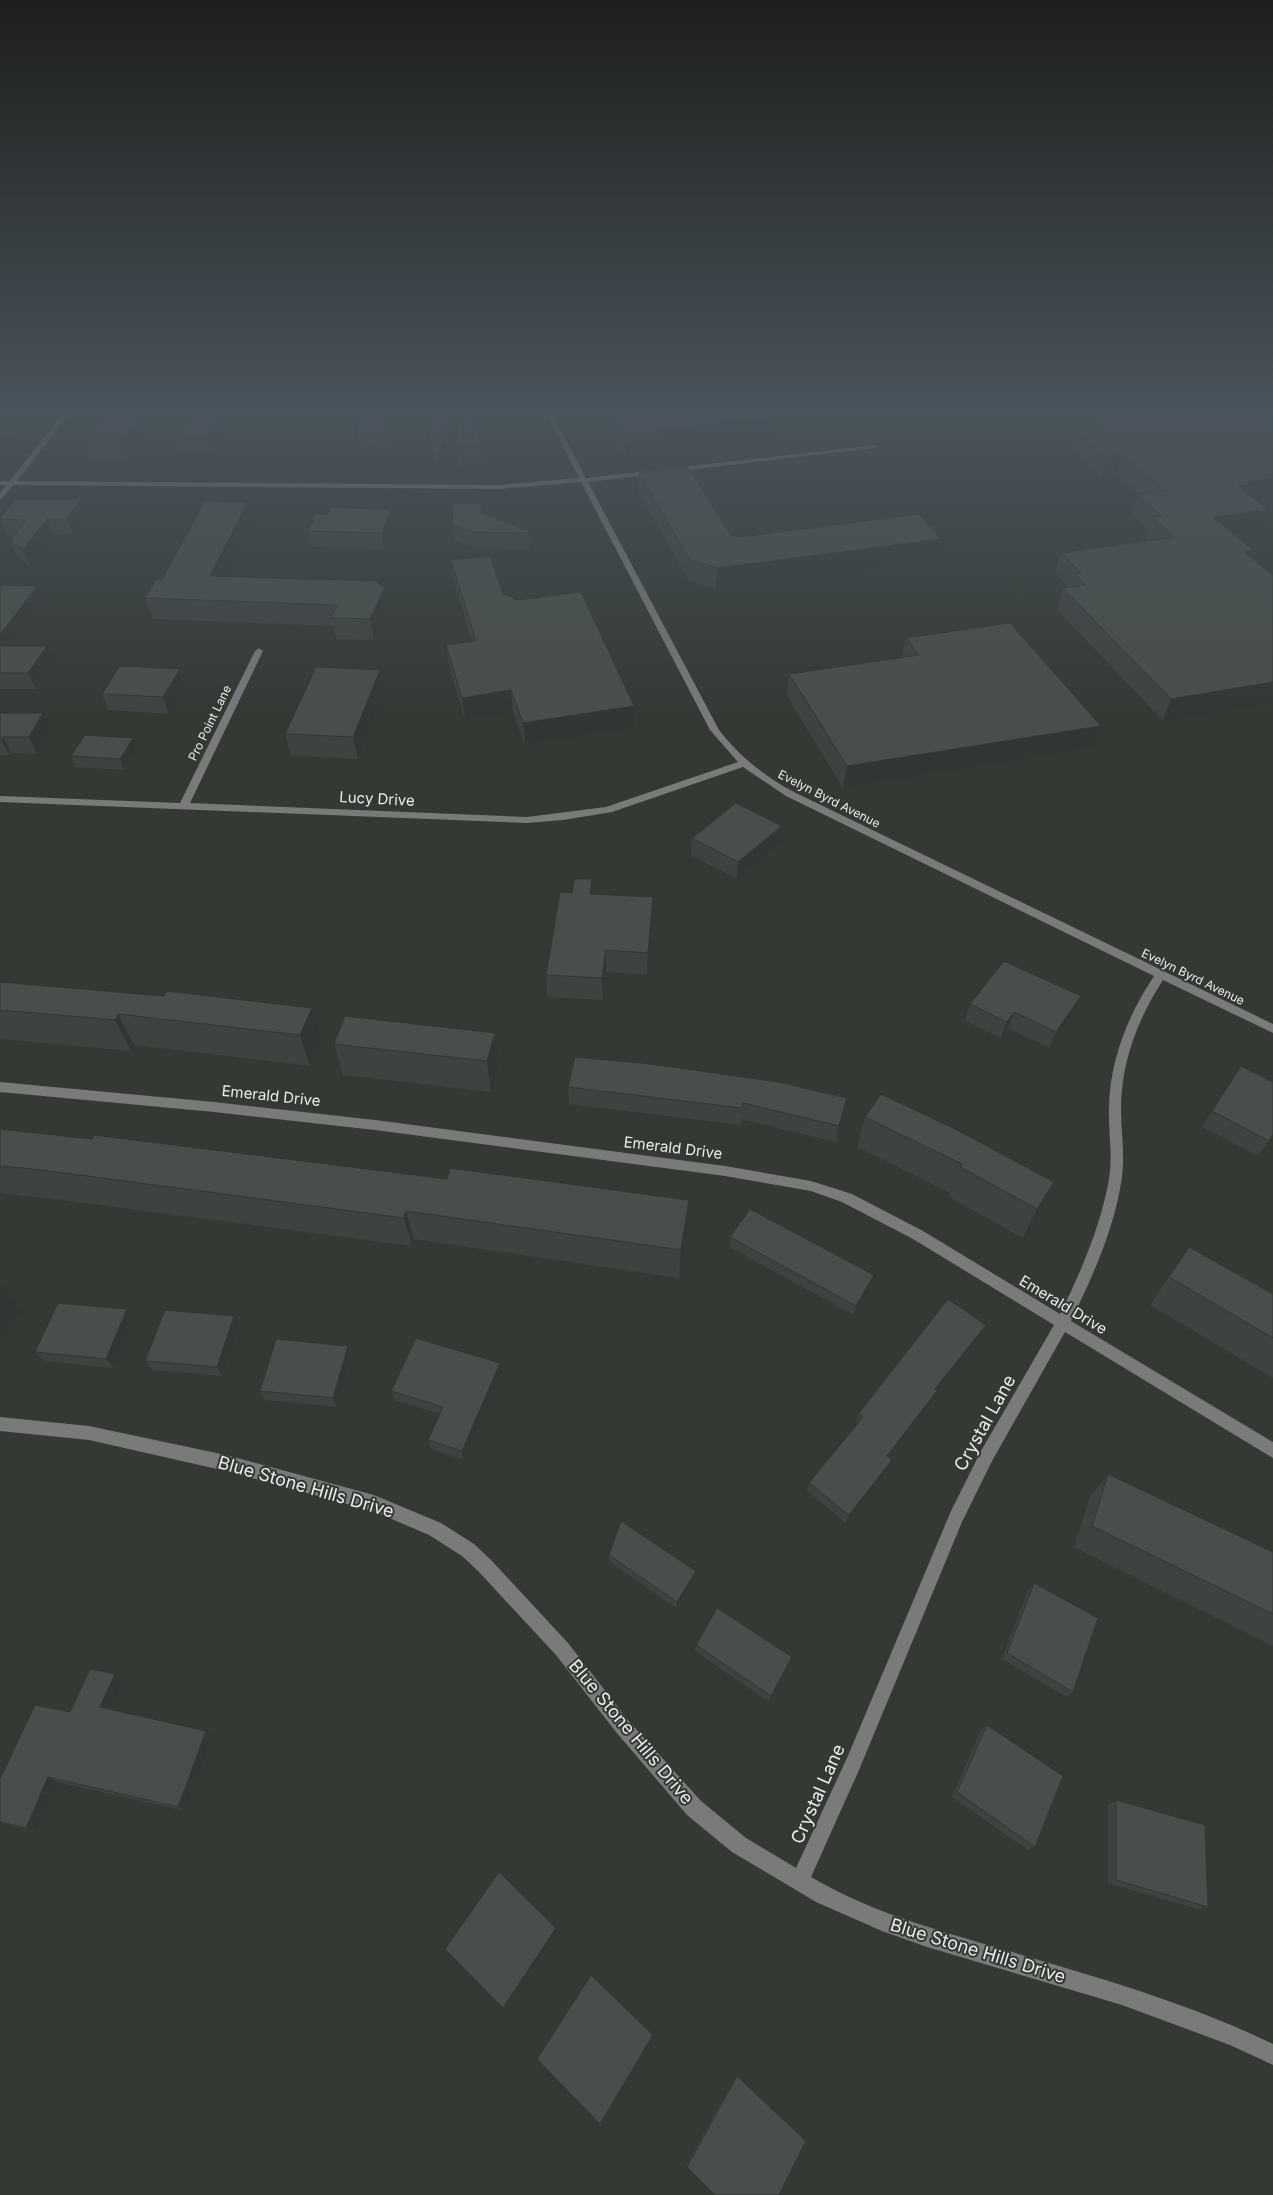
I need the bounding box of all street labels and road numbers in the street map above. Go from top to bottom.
street label: Pro Point Lane [185,683,234,763]
street label: Evelyn Byrd Avenue [776,766,883,831]
street label: Lucy Drive [339,787,415,810]
street label: Evelyn Byrd Avenue [1139,945,1247,1008]
street label: Emerald Drive [221,1081,321,1110]
street label: Emerald Drive [623,1132,723,1163]
street label: Emerald Drive [1016,1271,1111,1338]
street label: Crystal Lane [950,1371,1020,1475]
street label: Blue Stone Hills Drive [216,1451,397,1522]
street label: Blue Stone Hills Drive [565,1655,698,1808]
street label: Crystal Lane [786,1741,849,1847]
street label: Blue Stone Hills Drive [888,1914,1068,1987]

